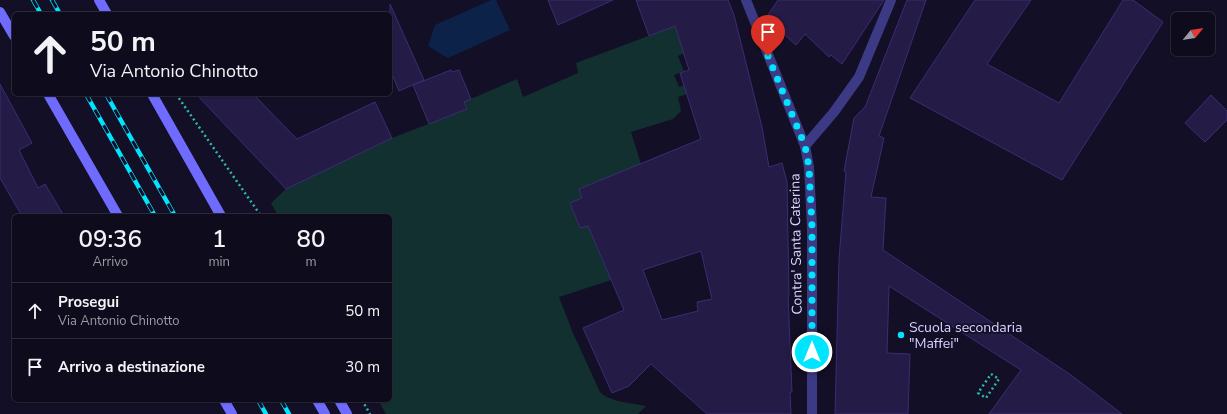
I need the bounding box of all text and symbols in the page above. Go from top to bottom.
north arrow [1171,12,1215,56]
map controls [1171,12,1215,56]
pin [751,15,785,56]
icon: arrive [757,21,779,43]
text: 50 m [90,23,156,61]
icon: ahead [24,28,76,80]
text: Via Antonio Chinotto [90,59,258,83]
street label: Contra' Santa Caterina [785,173,807,315]
text: 09:36 [79,223,142,255]
text: 1 [212,223,226,255]
text: 80 [297,223,325,255]
text: Arrivo [92,253,128,271]
text: min [208,253,230,271]
text: m [305,253,317,271]
text: Prosegui [58,292,119,312]
icon: ahead [24,300,46,322]
text: 50 m [345,301,380,321]
text: Via Antonio Chinotto [58,312,180,330]
place label: Scuola secondaria "Maffei" [909,318,1022,353]
marker: Scuola secondaria "Maffei" [896,330,906,340]
position arrow [791,331,833,373]
icon: arrive [24,356,46,378]
text: Arrivo a destinazione [58,357,205,377]
text: 30 m [345,357,380,377]

